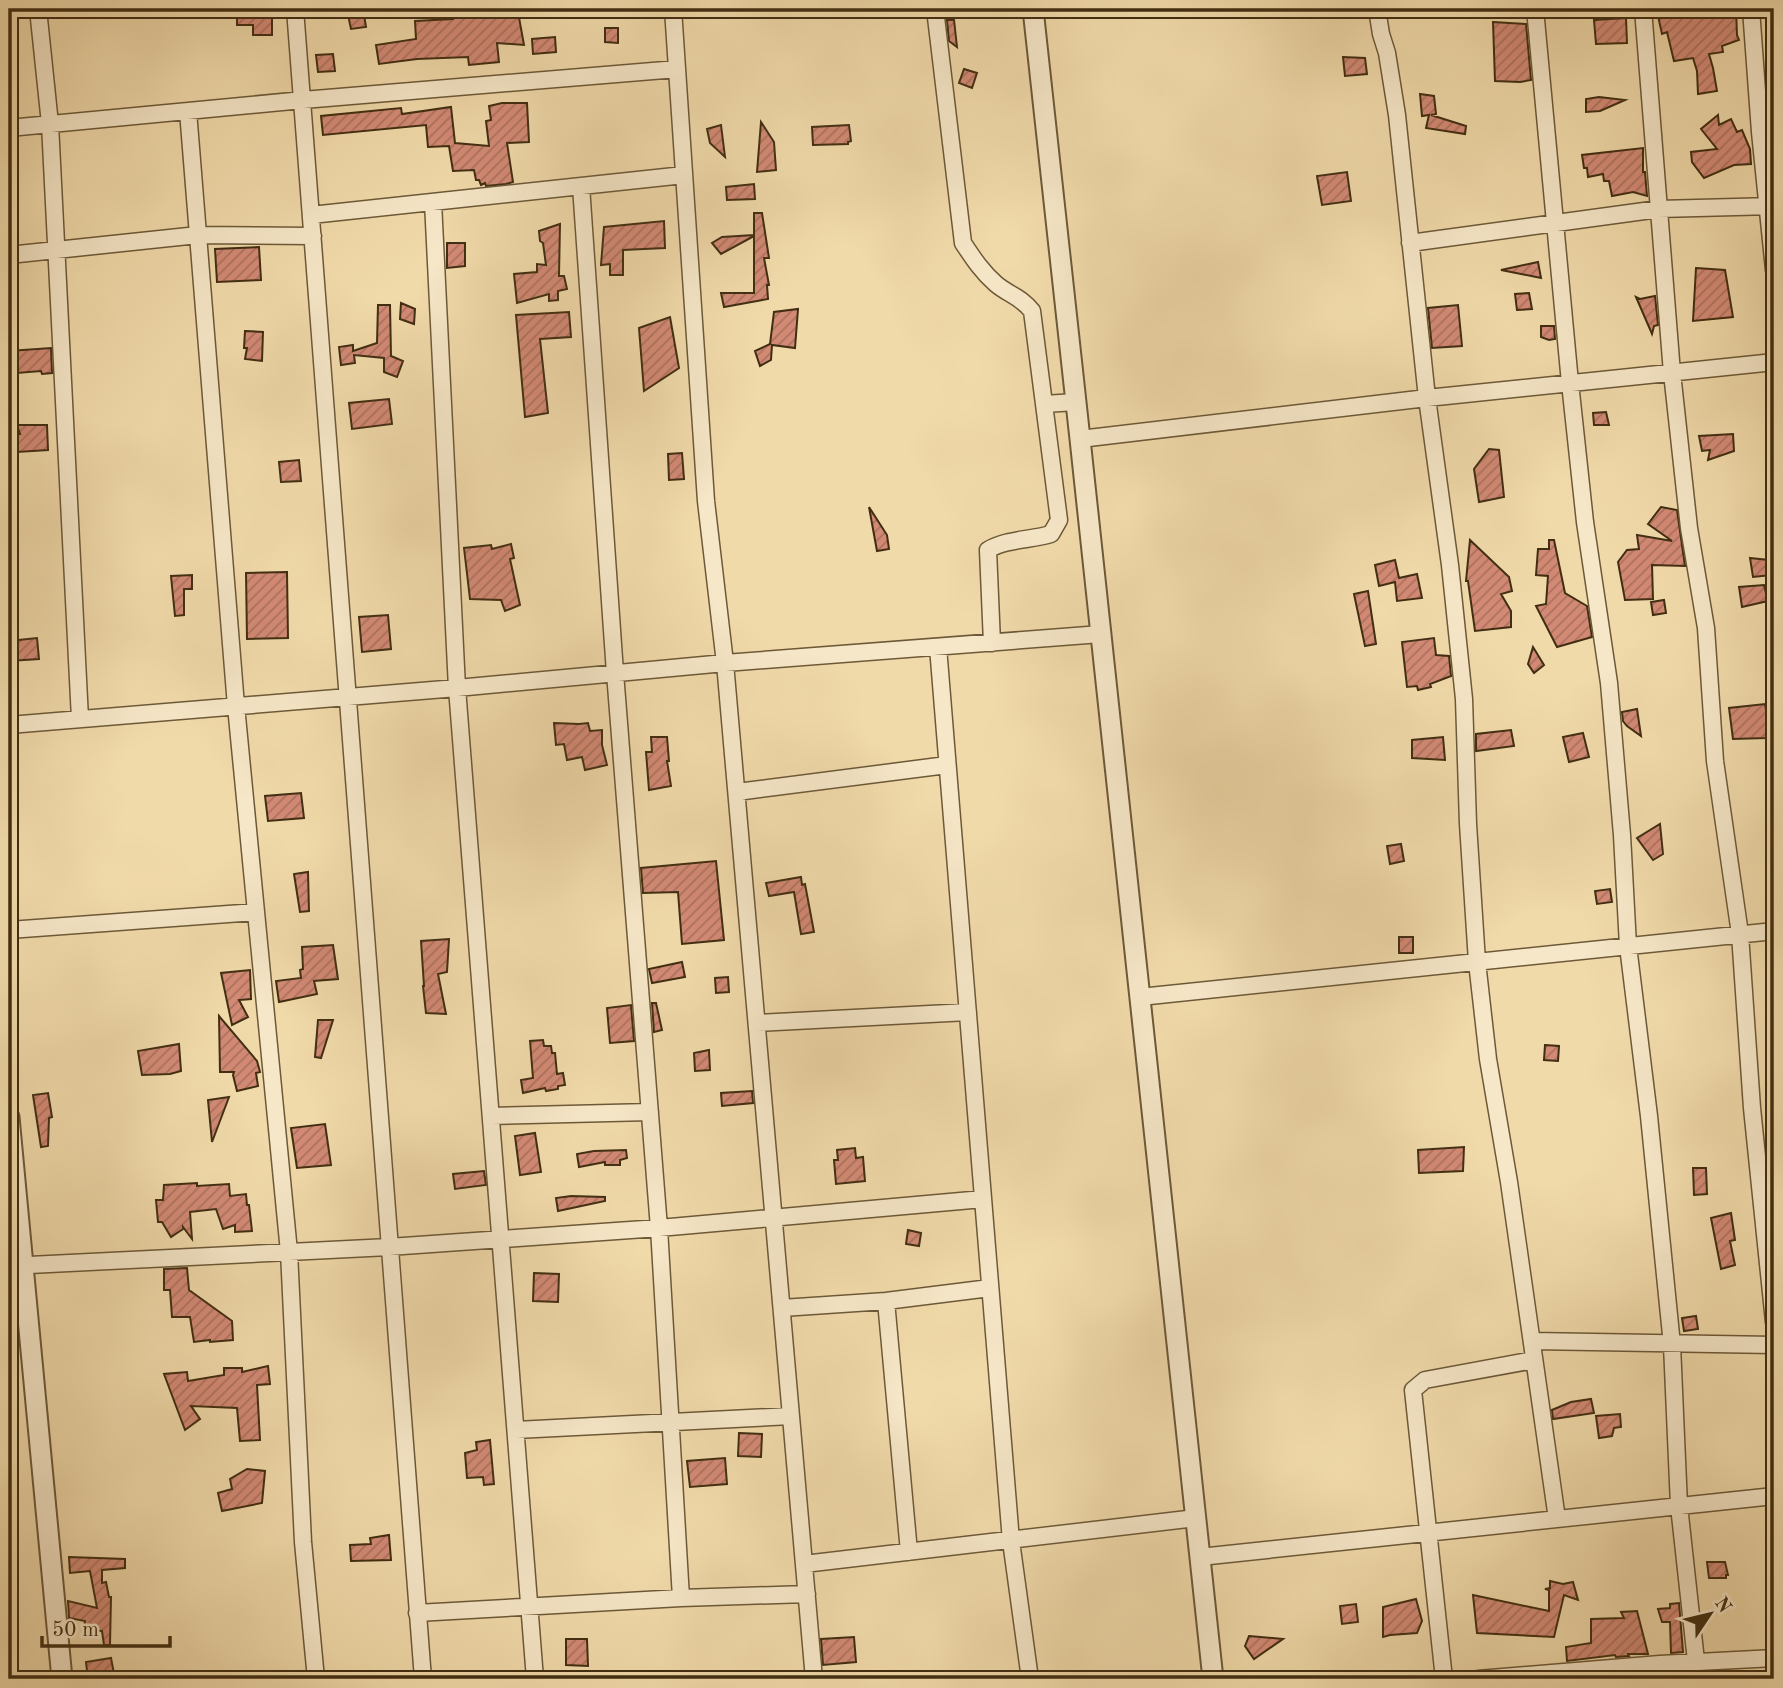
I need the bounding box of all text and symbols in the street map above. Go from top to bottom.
north arrow [1674,1580,1744,1650]
text: N [1710,1594,1734,1617]
scale bar [42,1604,170,1648]
text: 50 m [52,1620,99,1641]

